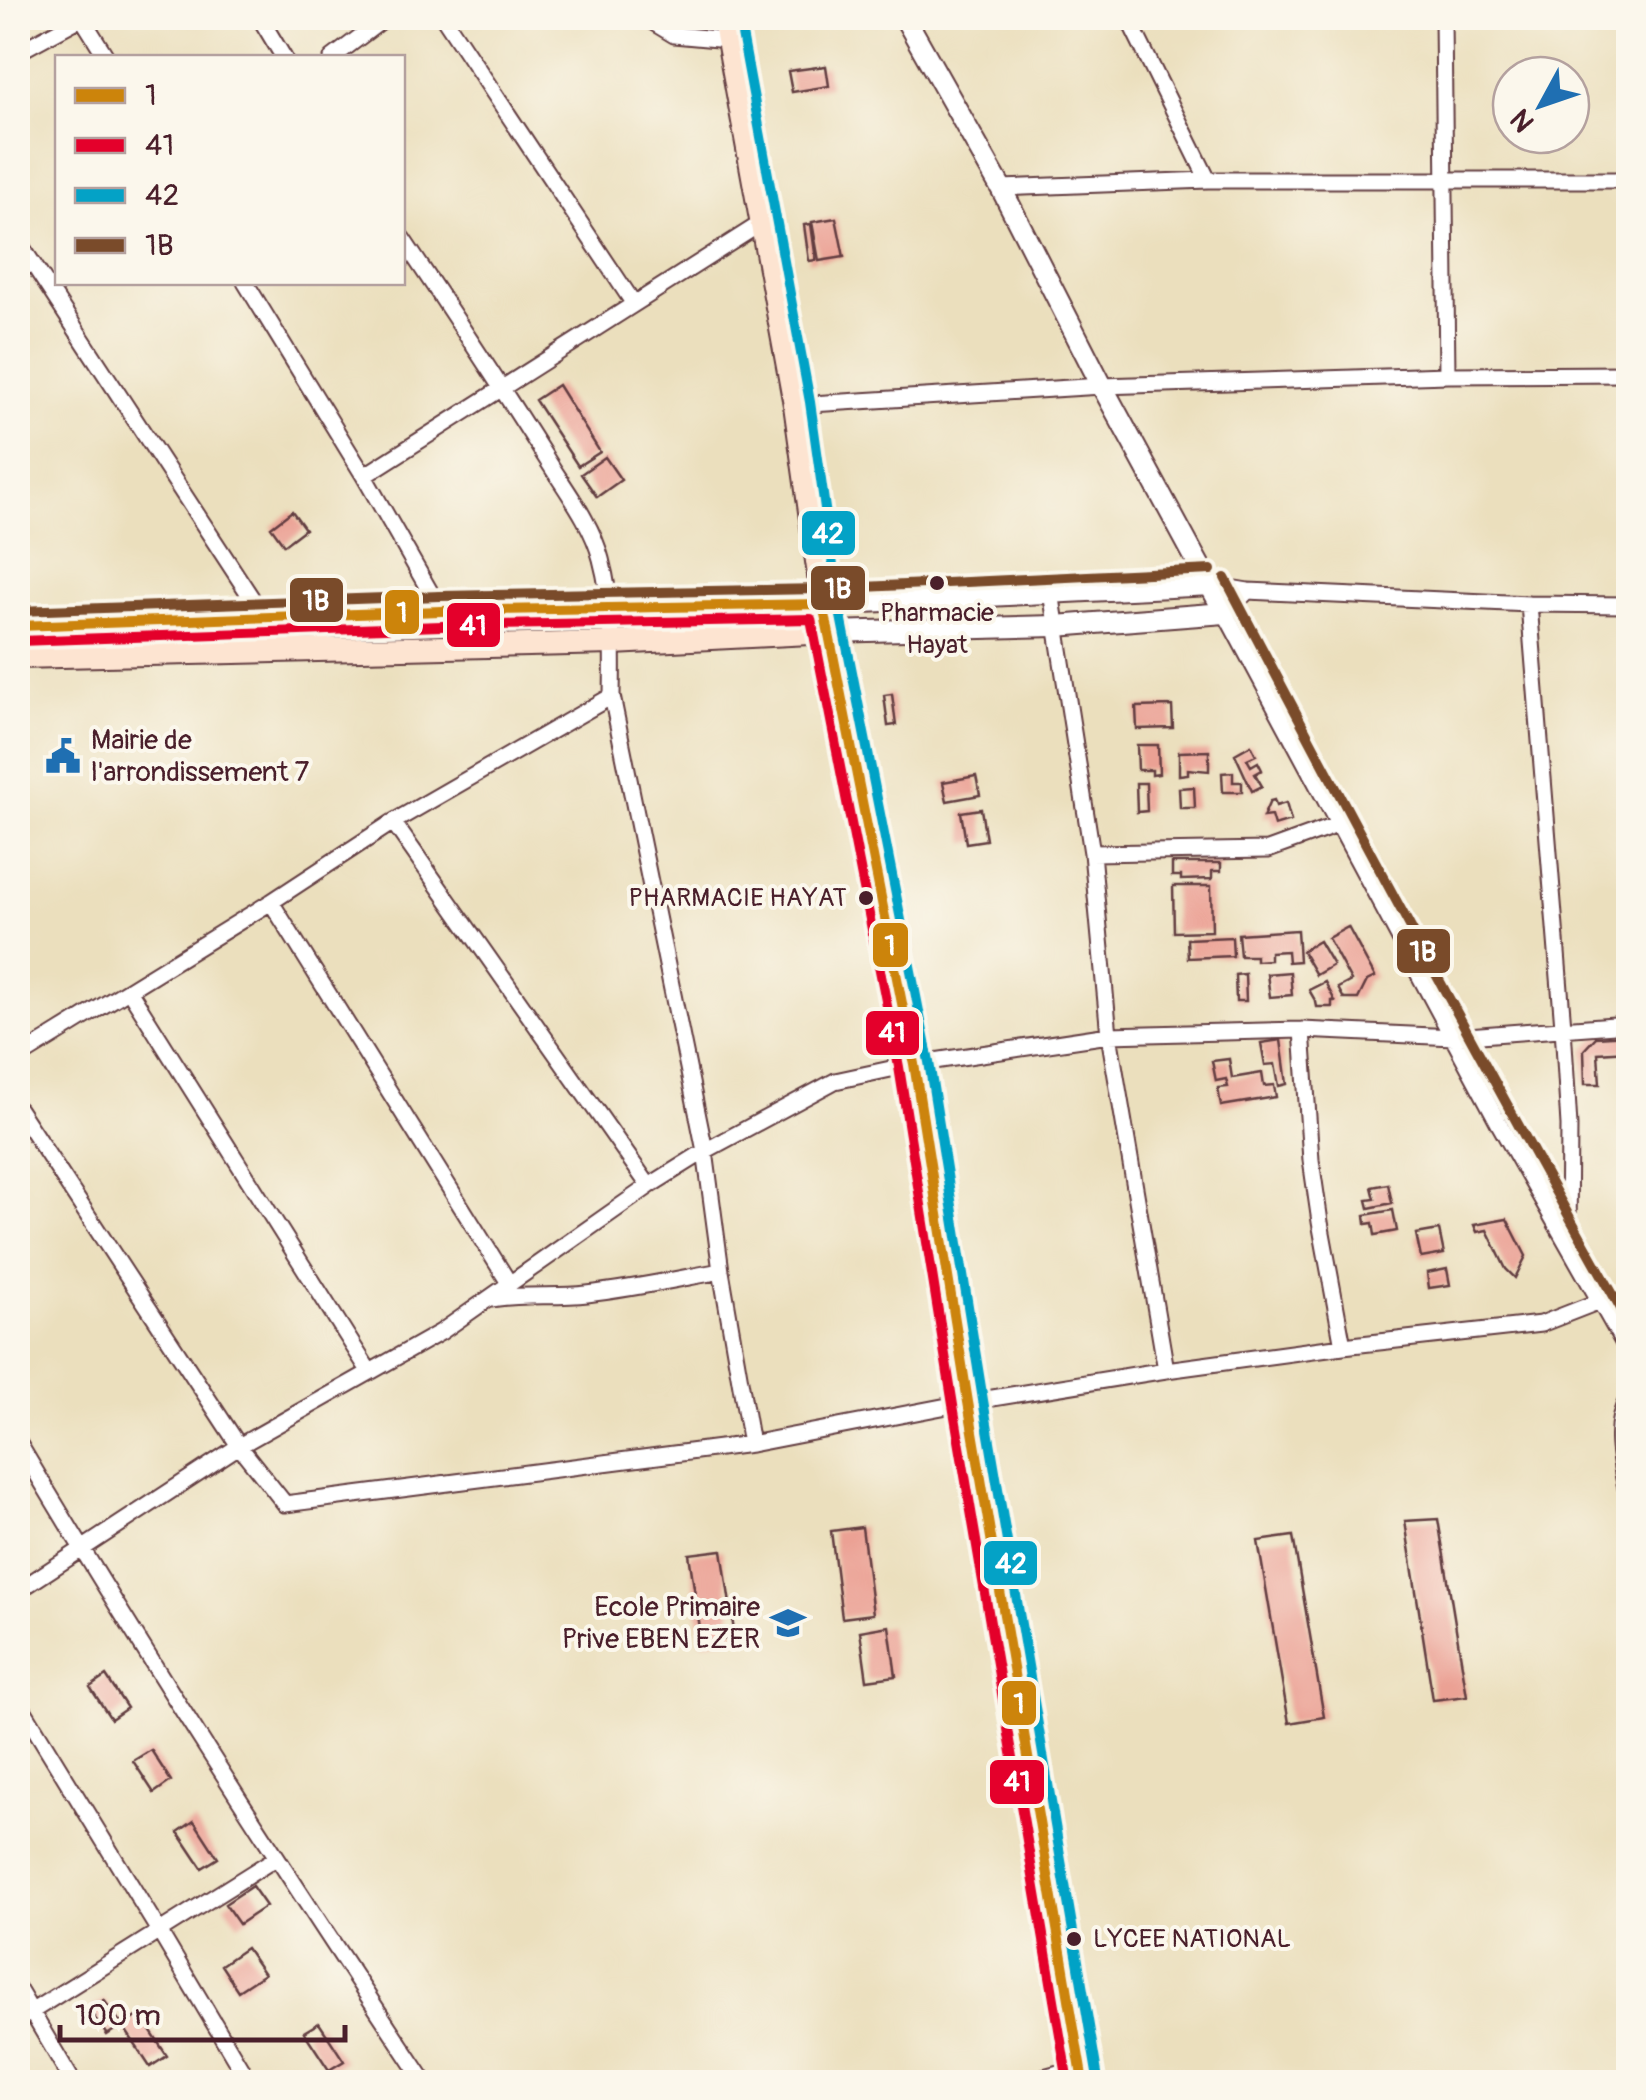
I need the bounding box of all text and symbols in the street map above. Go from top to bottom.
legend [55,55,405,285]
north arrow [1491,55,1591,155]
text: 1 [145,77,157,114]
text: N [1504,102,1542,139]
text: 41 [145,127,174,164]
text: 42 [145,177,179,214]
text: 1B [145,227,174,264]
line badge: 42 [800,509,857,557]
text: 42 [812,517,844,552]
line badge: 1B [809,564,867,612]
text: 1B [825,572,852,607]
marker: Pharmacie Hayat [927,573,947,593]
line badge: 1B [288,576,345,624]
text: 1B [303,584,330,619]
line badge: 1 [383,588,421,636]
text: 1 [397,596,407,631]
place label: Pharmacie Hayat [880,597,994,661]
line badge: 41 [445,601,502,649]
text: 41 [459,609,487,644]
place label: Mairie de l'arrondissement 7 [91,723,310,790]
public building icon: Mairie de l'arrondissement 7 [44,737,82,775]
place label: PHARMACIE HAYAT [628,882,847,914]
marker: PHARMACIE HAYAT [856,888,876,908]
line badge: 1 [871,921,910,969]
line badge: 1B [1395,927,1452,975]
text: 1 [885,929,895,964]
text: 1B [1410,935,1437,970]
line badge: 41 [864,1009,921,1057]
text: 41 [878,1016,906,1051]
line badge: 42 [982,1539,1039,1587]
text: 42 [995,1547,1027,1582]
place label: Ecole Primaire Prive EBEN EZER [562,1590,760,1657]
school or university icon: Ecole Primaire Prive EBEN EZER [769,1604,807,1642]
line badge: 1 [1000,1679,1038,1727]
text: 1 [1014,1687,1024,1722]
line badge: 41 [988,1758,1046,1806]
text: 41 [1003,1765,1031,1800]
place label: LYCEE NATIONAL [1093,1923,1291,1955]
marker: LYCEE NATIONAL [1064,1929,1084,1949]
scale bar [60,1980,345,2042]
text: 100 m [75,1997,161,2034]

